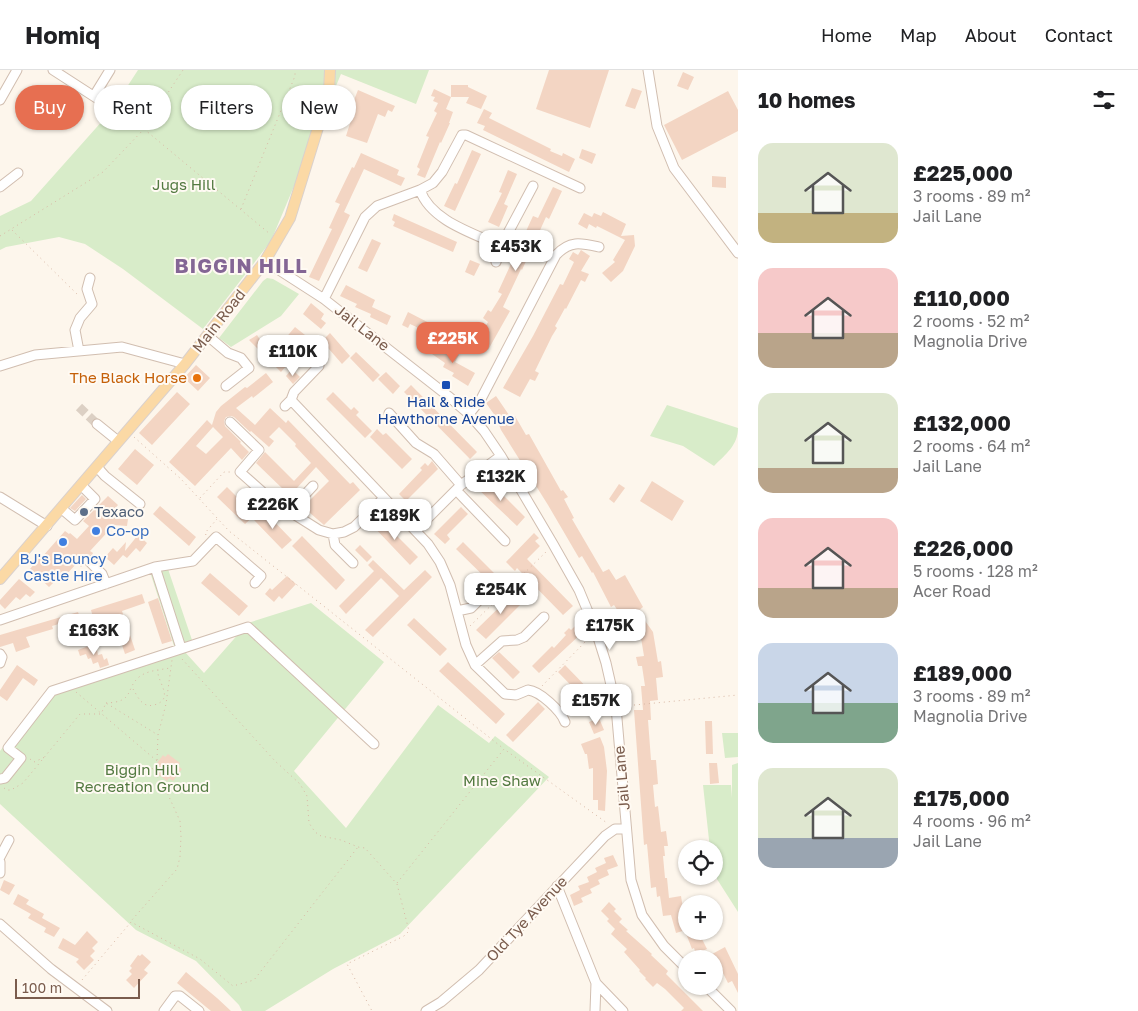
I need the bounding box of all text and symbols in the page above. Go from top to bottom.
text: Homiq [25,20,100,49]
text: Home [821,24,872,46]
text: Map [900,24,937,46]
text: About [965,24,1017,46]
text: Contact [1045,24,1113,46]
chip: Buy [15,85,84,130]
chip: Rent [94,85,171,130]
chip: Filters [181,85,272,130]
chip: New [282,85,356,130]
icon: filters [1090,86,1118,114]
text: 10 homes [758,87,856,113]
text: £225,000 [913,160,1013,186]
icon: home [798,163,858,223]
park label: Jugs Hill [152,175,216,193]
text: 3 rooms · 89 m² [913,186,1030,206]
text: Jail Lane [913,206,982,226]
pin: £453K [481,230,551,272]
text: £453K [490,236,542,256]
district label: BIGGIN HILL [174,253,308,277]
street label: Main Road [188,285,248,356]
text: £110,000 [913,285,1010,311]
icon: home [798,288,858,348]
street label: Jail Lane [332,300,394,354]
text: 2 rooms · 52 m² [913,311,1029,331]
pin: £225K [418,322,488,364]
text: £225K [427,328,479,348]
text: Magnolia Drive [913,331,1027,351]
pin: £110K [258,334,328,377]
text: £110K [268,341,318,361]
place label: The Black Horse [69,368,187,386]
marker: The Black Horse [191,372,203,384]
marker: Hail & Ride Hawthorne Avenue [440,379,452,391]
place label: Hail & Ride Hawthorne Avenue [378,392,515,427]
text: £132,000 [913,410,1011,436]
icon: home [798,413,858,473]
text: 2 rooms · 64 m² [913,436,1030,456]
text: Jail Lane [913,456,982,476]
pin: £132K [466,460,536,502]
text: £132K [476,466,526,486]
pin: £226K [238,488,308,530]
text: £226K [247,494,299,514]
pin: £189K [360,498,430,541]
place label: Texaco [94,502,144,520]
text: £189K [370,505,420,525]
marker: Texaco [78,506,90,518]
place label: Co-op [106,521,149,539]
marker: Co-op [90,525,102,537]
text: £226,000 [913,535,1014,561]
marker: BJ's Bouncy Castle Hire [57,536,69,548]
icon: home [798,538,858,598]
place label: BJ's Bouncy Castle Hire [19,549,107,584]
text: 5 rooms · 128 m² [913,561,1038,581]
pin: £254K [466,572,536,615]
text: £254K [475,579,527,599]
text: Acer Road [913,581,991,601]
pin: £175K [575,608,645,651]
pin: £163K [59,614,129,656]
text: £175K [586,615,634,635]
text: £163K [69,620,119,640]
text: £189,000 [913,660,1012,686]
icon: home [798,663,858,723]
pin: £157K [561,684,631,726]
text: 3 rooms · 89 m² [913,686,1030,706]
text: £157K [572,690,620,710]
text: Magnolia Drive [913,706,1027,726]
street label: Jail Lane [609,745,633,811]
park label: Biggin Hill Recreation Ground [75,760,209,795]
park label: Mine Shaw [463,771,541,789]
text: £175,000 [913,785,1010,811]
icon: home [798,788,858,848]
text: 4 rooms · 96 m² [913,811,1031,831]
text: Jail Lane [913,831,982,851]
map controls [678,840,723,995]
button: locate [678,840,723,885]
street label: Old Tye Avenue [482,872,571,965]
button: + [678,895,723,940]
button: − [678,950,723,995]
scale bar [15,976,140,999]
text: 100 m [22,979,62,996]

